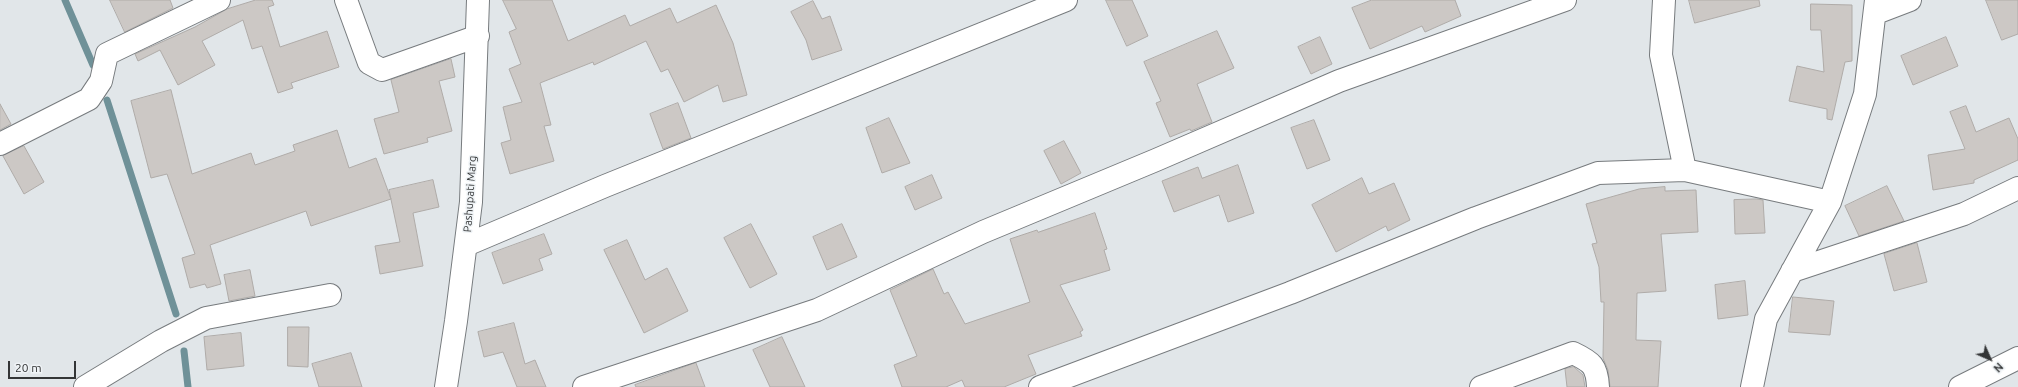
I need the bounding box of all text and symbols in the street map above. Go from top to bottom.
street label: Pashupati Marg [461,155,479,233]
north arrow [1970,339,2010,379]
scale bar [10,353,78,379]
text: N [1991,360,2006,375]
text: 20 m [15,361,42,374]

